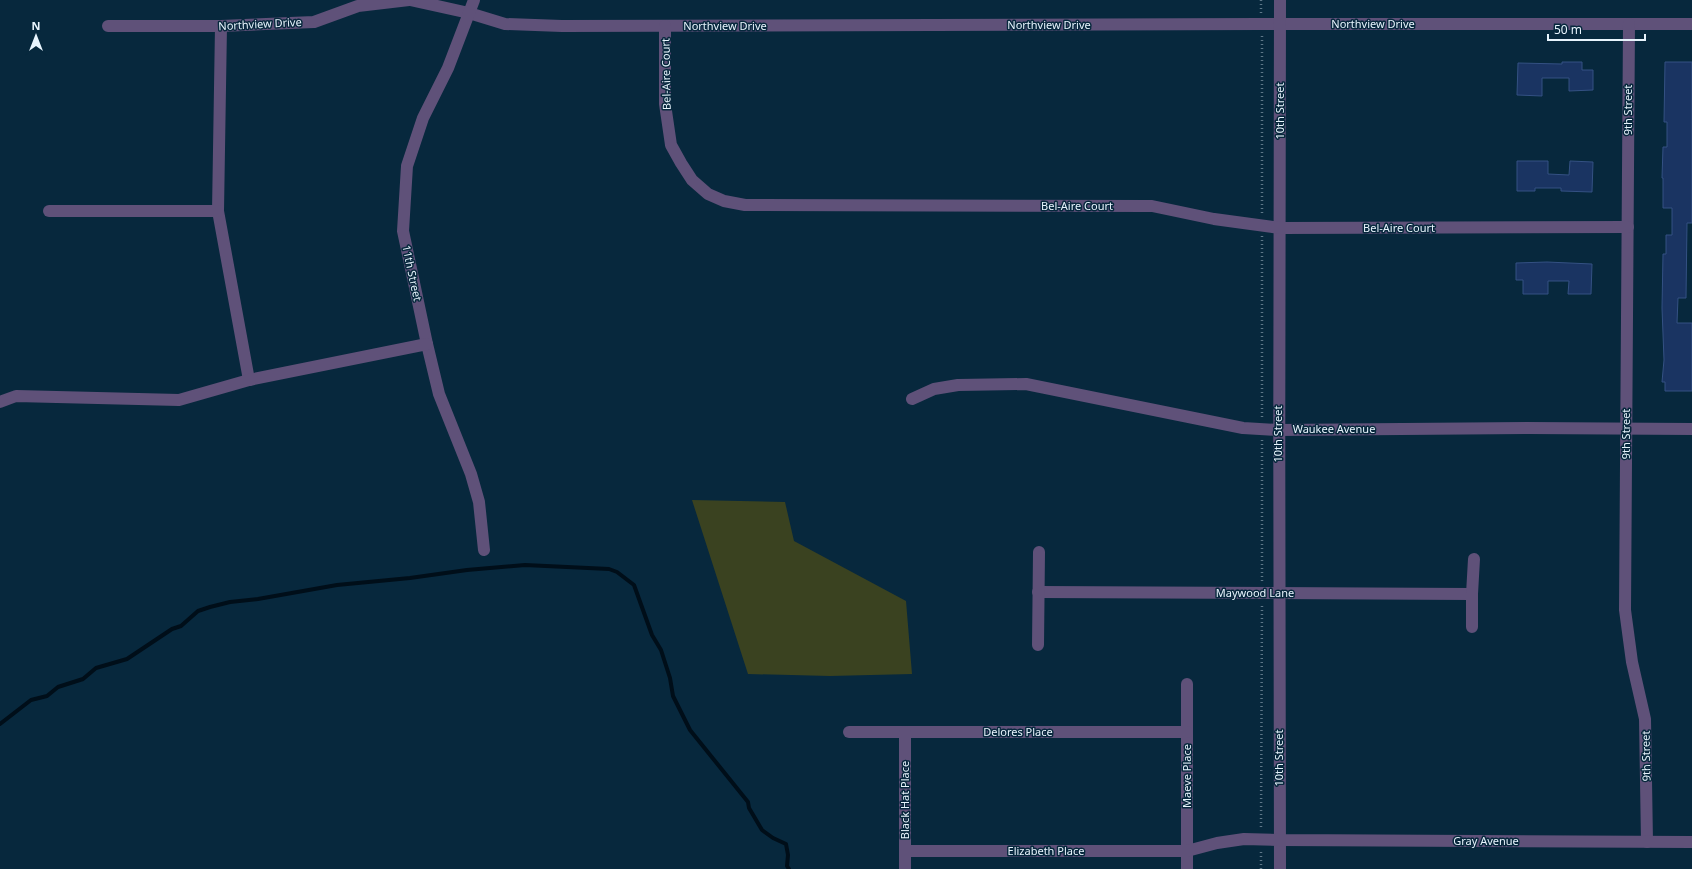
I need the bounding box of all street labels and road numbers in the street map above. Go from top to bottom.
street label: Northview Drive [218,14,302,33]
street label: Northview Drive [1331,16,1415,31]
street label: Northview Drive [1007,17,1091,32]
street label: Northview Drive [683,18,767,33]
street label: Bel-Aire Court [657,38,674,110]
street label: 10th Street [1272,83,1287,139]
street label: 9th Street [1620,85,1635,135]
street label: Bel-Aire Court [1041,198,1113,213]
street label: Bel-Aire Court [1363,220,1435,235]
street label: 11th Street [399,243,426,302]
street label: 10th Street [1270,406,1285,462]
street label: 9th Street [1618,409,1633,459]
street label: Waukee Avenue [1293,421,1375,436]
street label: Maywood Lane [1216,585,1294,600]
street label: Delores Place [983,724,1053,739]
street label: 10th Street [1271,730,1286,786]
street label: 9th Street [1638,731,1653,781]
street label: Maeve Place [1179,744,1194,808]
street label: Black Hat Place [897,761,912,839]
street label: Gray Avenue [1453,833,1519,848]
street label: Elizabeth Place [1008,843,1084,858]

